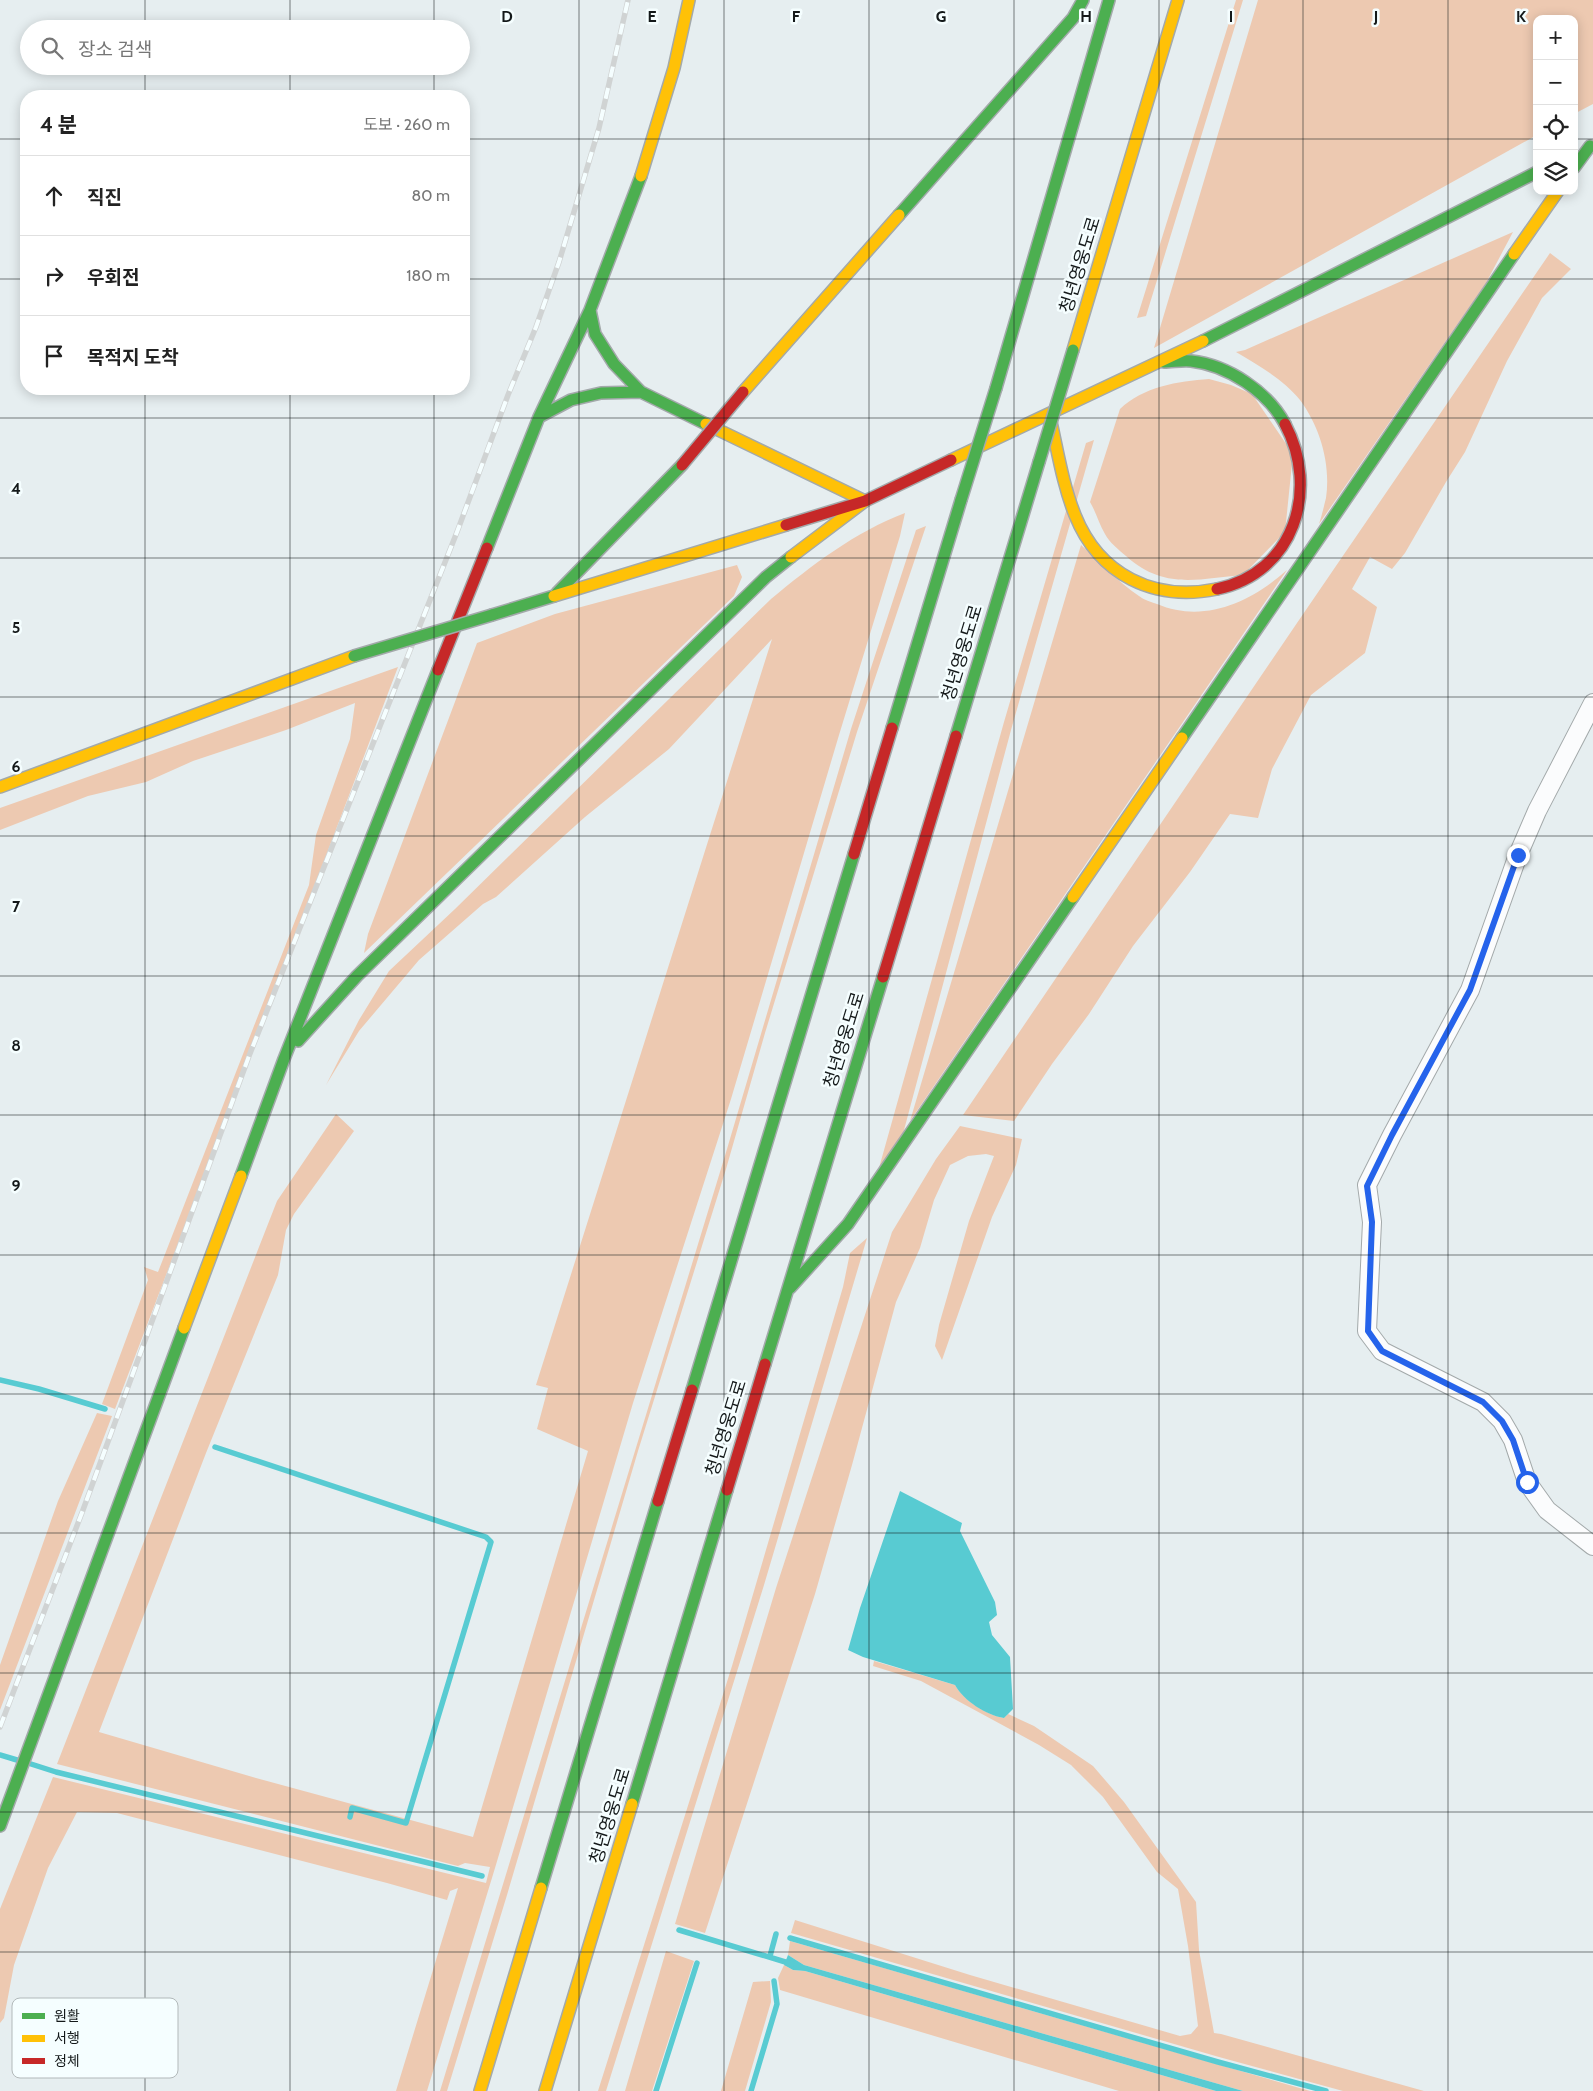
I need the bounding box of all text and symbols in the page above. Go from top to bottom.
text: D [501,7,513,26]
text: E [647,7,657,26]
text: F [792,7,801,26]
text: G [936,7,946,26]
text: H [1080,7,1092,26]
text: I [1229,7,1233,26]
text: J [1373,7,1378,26]
text: K [1516,7,1526,26]
map controls [1533,15,1578,195]
button: + [1533,15,1578,60]
search box [20,20,470,75]
icon: search [38,34,66,62]
text: 장소 검색 [78,38,152,61]
button: − [1533,60,1578,105]
button: locate [1533,105,1578,150]
text: 4 분 [40,112,77,137]
text: 도보 · 260 m [363,115,450,134]
button: layers [1533,150,1578,195]
icon: ahead [40,182,68,210]
text: 직진 [87,186,122,209]
text: 80 m [412,186,450,205]
street label: 청년영웅도로 [1055,214,1105,316]
icon: right [40,262,68,290]
text: 우회전 [87,266,139,289]
text: 180 m [406,266,450,285]
icon: arrive [40,342,68,370]
text: 목적지 도착 [87,346,179,369]
text: 4 [11,479,21,498]
street label: 청년영웅도로 [937,602,987,704]
text: 5 [12,618,20,637]
text: 6 [12,757,21,776]
route end [1507,844,1530,867]
text: 7 [12,897,21,916]
street label: 청년영웅도로 [819,989,869,1091]
text: 8 [11,1036,21,1055]
text: 9 [12,1176,21,1195]
street label: 청년영웅도로 [701,1377,751,1479]
route start [1516,1471,1539,1494]
street label: 청년영웅도로 [585,1765,635,1867]
legend [12,1998,178,2078]
text: 원활 [54,2007,80,2025]
text: 서행 [54,2029,80,2047]
text: 정체 [54,2052,80,2070]

